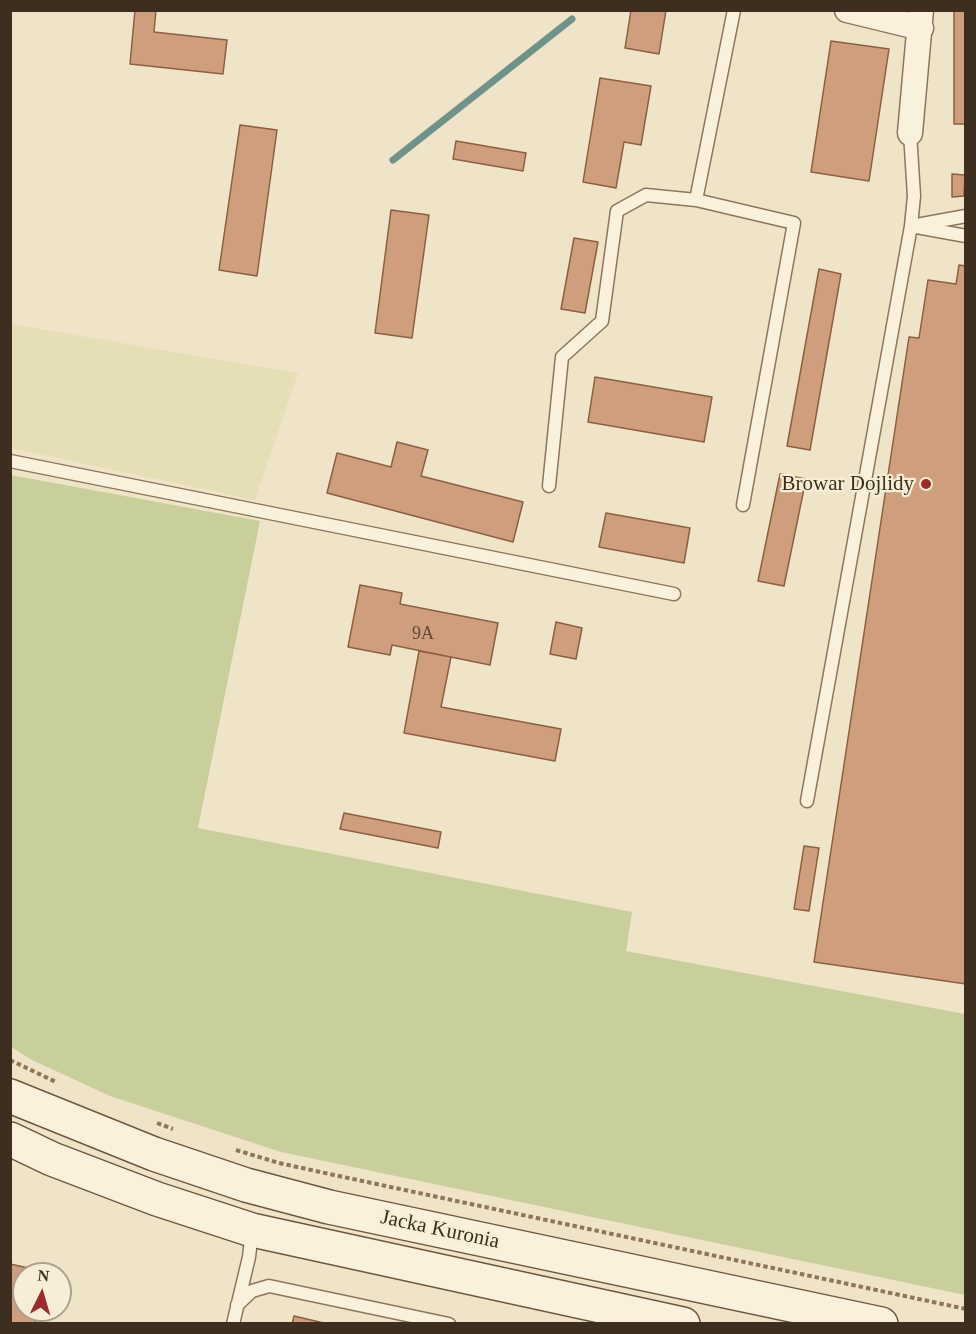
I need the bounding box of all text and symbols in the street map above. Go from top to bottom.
place label: Browar Dojlidy [782,471,914,497]
marker: Browar Dojlidy [919,477,933,491]
house number: 9A [412,623,434,645]
street label: Jacka Kuronia [378,1205,502,1255]
north arrow [12,1262,72,1322]
text: N [37,1267,50,1285]

